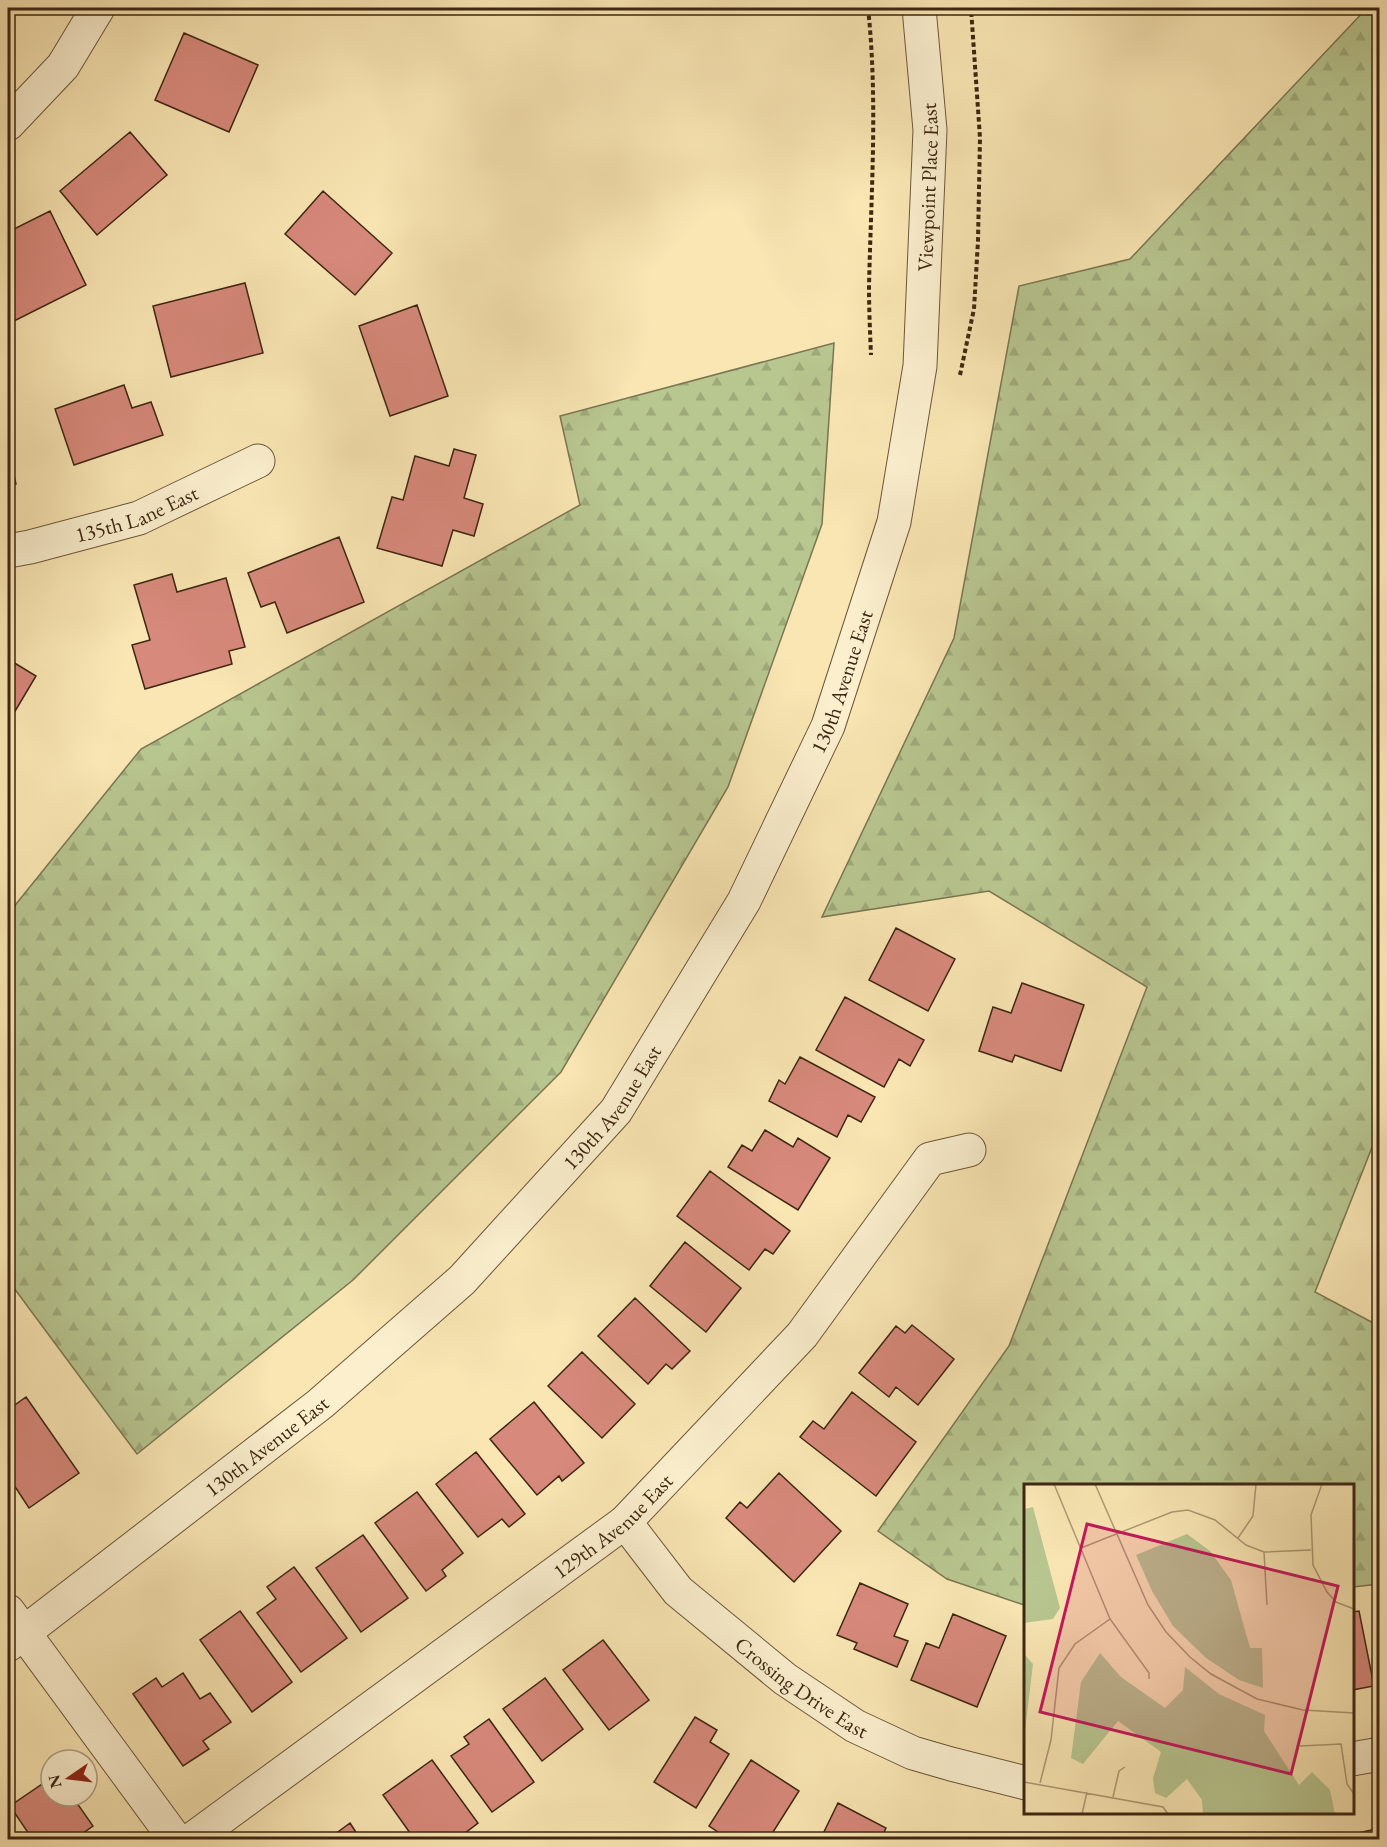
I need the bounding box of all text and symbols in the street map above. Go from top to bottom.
street label: Viewpoint Place East [911,101,944,272]
street label: 135th Lane East [72,478,202,548]
street label: 130th Avenue East [804,606,878,757]
street label: 130th Avenue East [556,1039,667,1175]
street label: 130th Avenue East [199,1389,334,1502]
street label: 129th Avenue East [547,1467,678,1584]
inset map [1024,1484,1354,1814]
street label: Crossing Drive East [730,1630,873,1744]
north arrow [39,1748,99,1808]
text: N [43,1773,67,1790]

